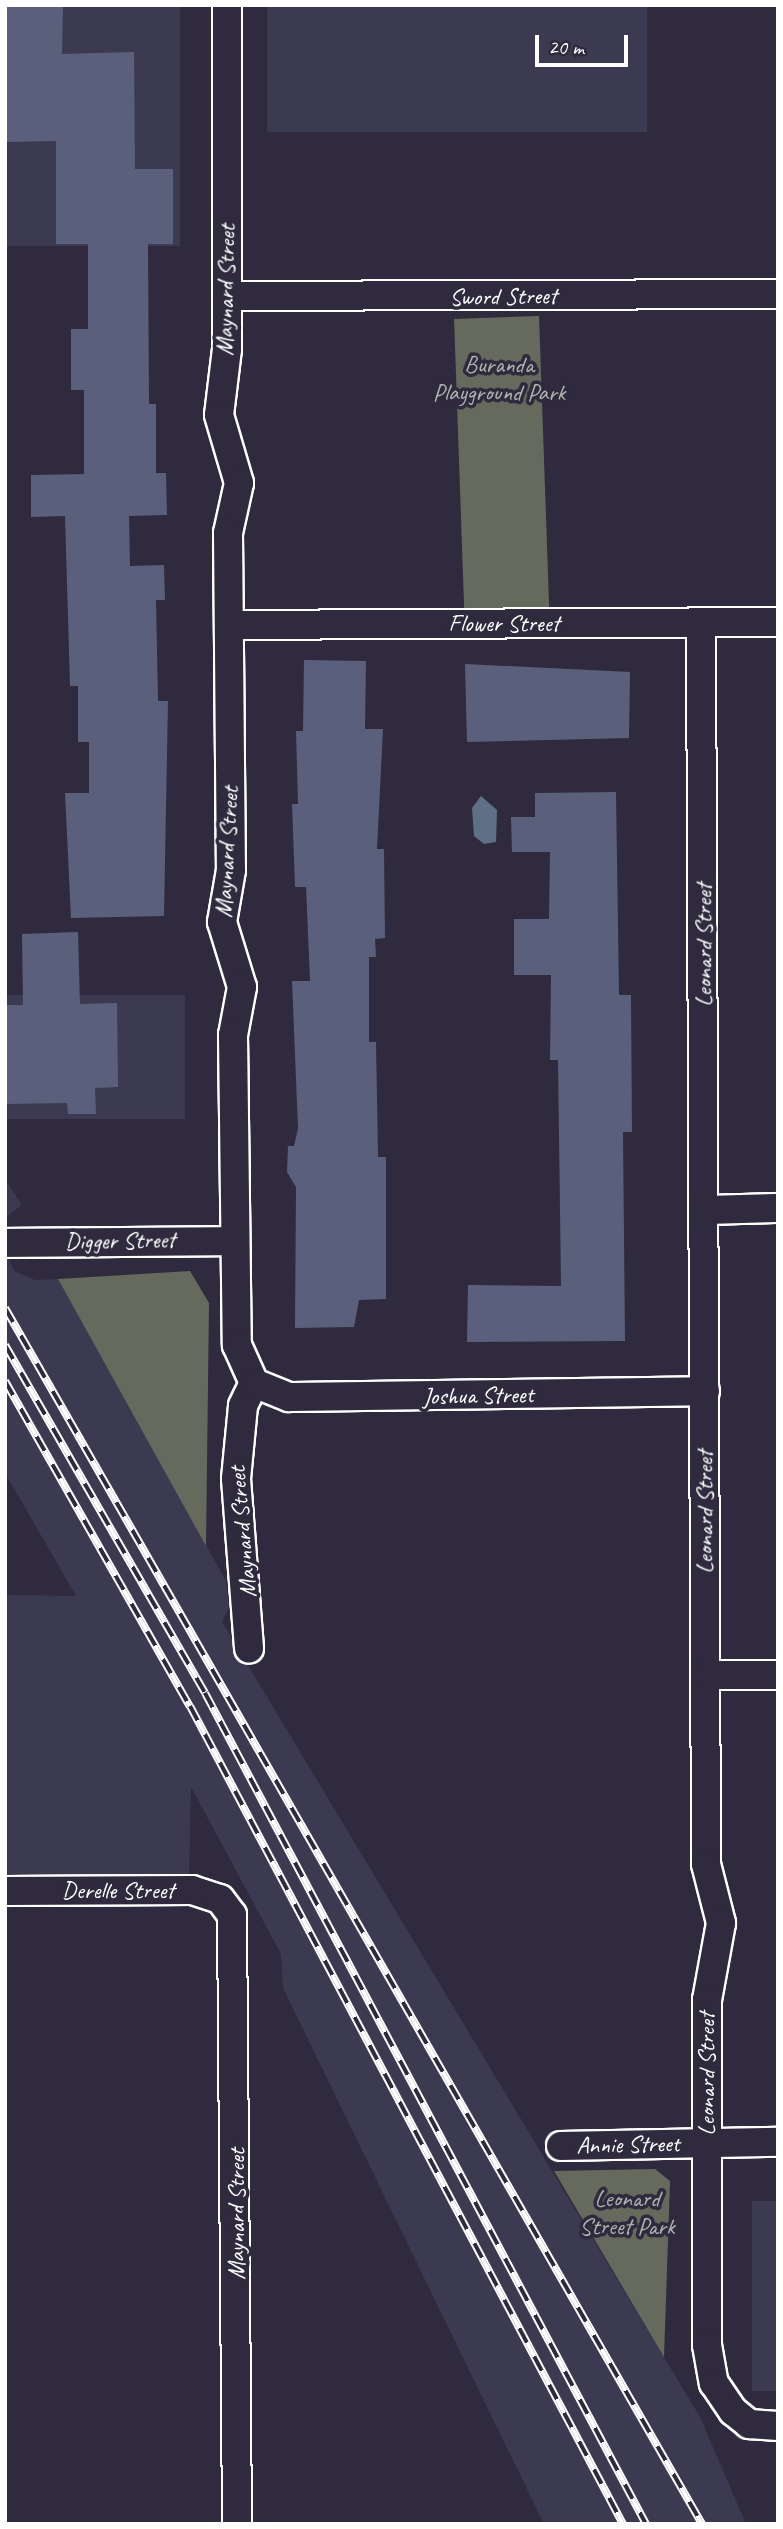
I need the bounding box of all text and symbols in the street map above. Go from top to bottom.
scale bar [538,21,631,65]
text: 20 m [548,34,584,60]
street label: Maynard Street [210,224,242,356]
street label: Sword Street [449,282,557,312]
park label: Buranda Playground Park [433,351,565,407]
street label: Flower Street [449,610,559,638]
street label: Maynard Street [209,785,245,919]
street label: Leonard Street [690,883,718,1007]
street label: Digger Street [65,1226,175,1256]
street label: Joshua Street [422,1381,534,1411]
street label: Leonard Street [691,1450,719,1574]
street label: Maynard Street [223,1465,263,1599]
street label: Derelle Street [62,1877,174,1905]
street label: Leonard Street [693,2012,721,2136]
street label: Annie Street [576,2130,680,2160]
street label: Maynard Street [223,2148,251,2280]
park label: Leonard Street Park [579,2185,675,2241]

